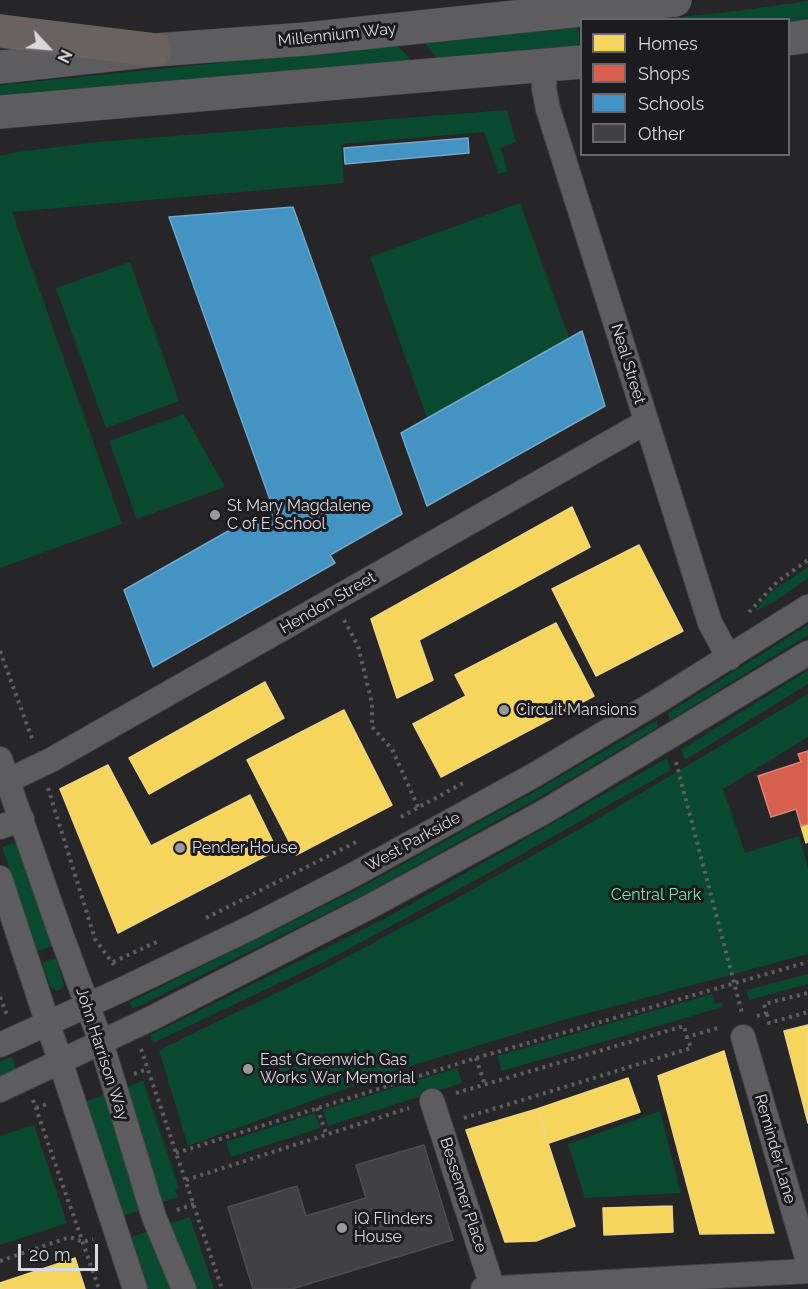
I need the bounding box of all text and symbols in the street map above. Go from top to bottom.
north arrow [18,18,78,78]
legend [580,18,790,156]
street label: Millennium Way [277,19,397,51]
text: Homes [638,33,698,54]
text: N [53,46,76,66]
text: Shops [638,63,690,84]
text: Schools [638,93,704,114]
text: Other [638,123,685,144]
street label: Neal Street [607,321,649,407]
place label: St Mary Magdalene C of E School [227,496,371,534]
marker: St Mary Magdalene C of E School [208,508,222,522]
street label: Hendon Street [277,568,379,638]
place label: Circuit Mansions [516,700,637,720]
marker: Circuit Mansions [497,703,511,717]
street label: West Parkside [362,808,464,876]
place label: Pender House [192,838,297,858]
marker: Pender House [173,841,187,855]
park label: Central Park [611,885,701,905]
street label: John Harrison Way [71,985,133,1123]
place label: East Greenwich Gas Works War Memorial [260,1050,415,1088]
marker: East Greenwich Gas Works War Memorial [241,1062,255,1076]
street label: Reminder Lane [750,1092,800,1206]
street label: Bessemer Place [435,1135,491,1255]
place label: iQ Flinders House [354,1209,433,1247]
marker: iQ Flinders House [335,1221,349,1235]
scale bar [21,1232,100,1270]
text: 20 m [29,1244,71,1265]

